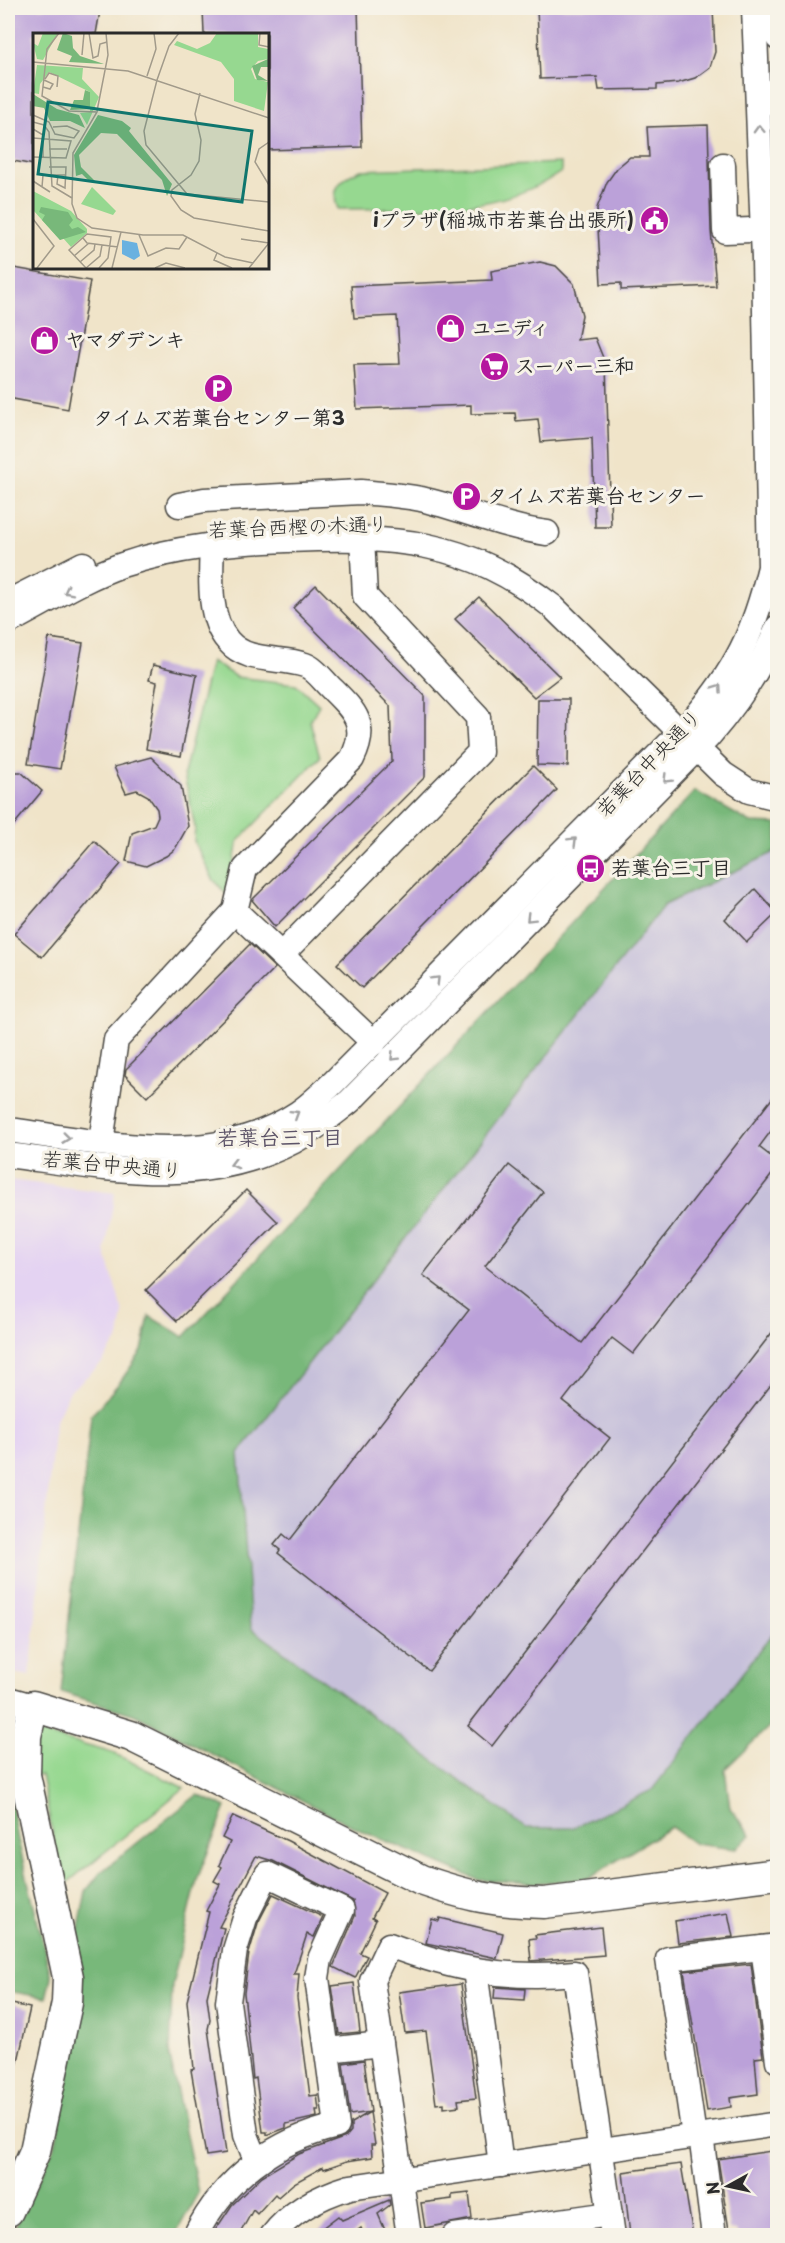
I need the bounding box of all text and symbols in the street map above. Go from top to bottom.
inset map [33,33,268,268]
one-way arrow [752,125,765,134]
place label: iプラザ(稲城市若葉台出張所) [373,204,634,234]
public building icon: iプラザ(稲城市若葉台出張所) [639,204,671,236]
shop icon: ユニディ [435,312,467,344]
place label: ユニディ [472,312,550,342]
shop icon: ヤマダデンキ [28,324,60,356]
place label: ヤマダデンキ [65,324,185,354]
supermarket icon: スーパー三和 [478,350,510,382]
place label: スーパー三和 [515,350,634,380]
parking icon: タイムズ若葉台センター第3 [203,372,235,404]
place label: タイムズ若葉台センター第3 [93,402,345,432]
parking icon: タイムズ若葉台センター [450,480,482,512]
place label: タイムズ若葉台センター [487,480,705,510]
street label: 若葉台西樫の木通り [207,508,388,544]
one-way arrow [64,583,75,595]
one-way arrow [711,684,722,695]
street label: 若葉台中央通り [589,702,708,823]
one-way arrow [663,772,674,782]
one-way arrow [566,838,577,849]
bus stop icon: 若葉台三丁目 [574,852,606,884]
place label: 若葉台三丁目 [611,852,731,882]
one-way arrow [527,910,538,921]
one-way arrow [429,976,440,987]
one-way arrow [390,1049,401,1060]
one-way arrow [289,1109,299,1121]
district label: 若葉台三丁目 [217,1120,343,1152]
one-way arrow [61,1131,70,1143]
street label: 若葉台中央通り [41,1143,183,1185]
one-way arrow [229,1157,240,1169]
north arrow [698,2156,758,2216]
text: N [699,2180,725,2196]

